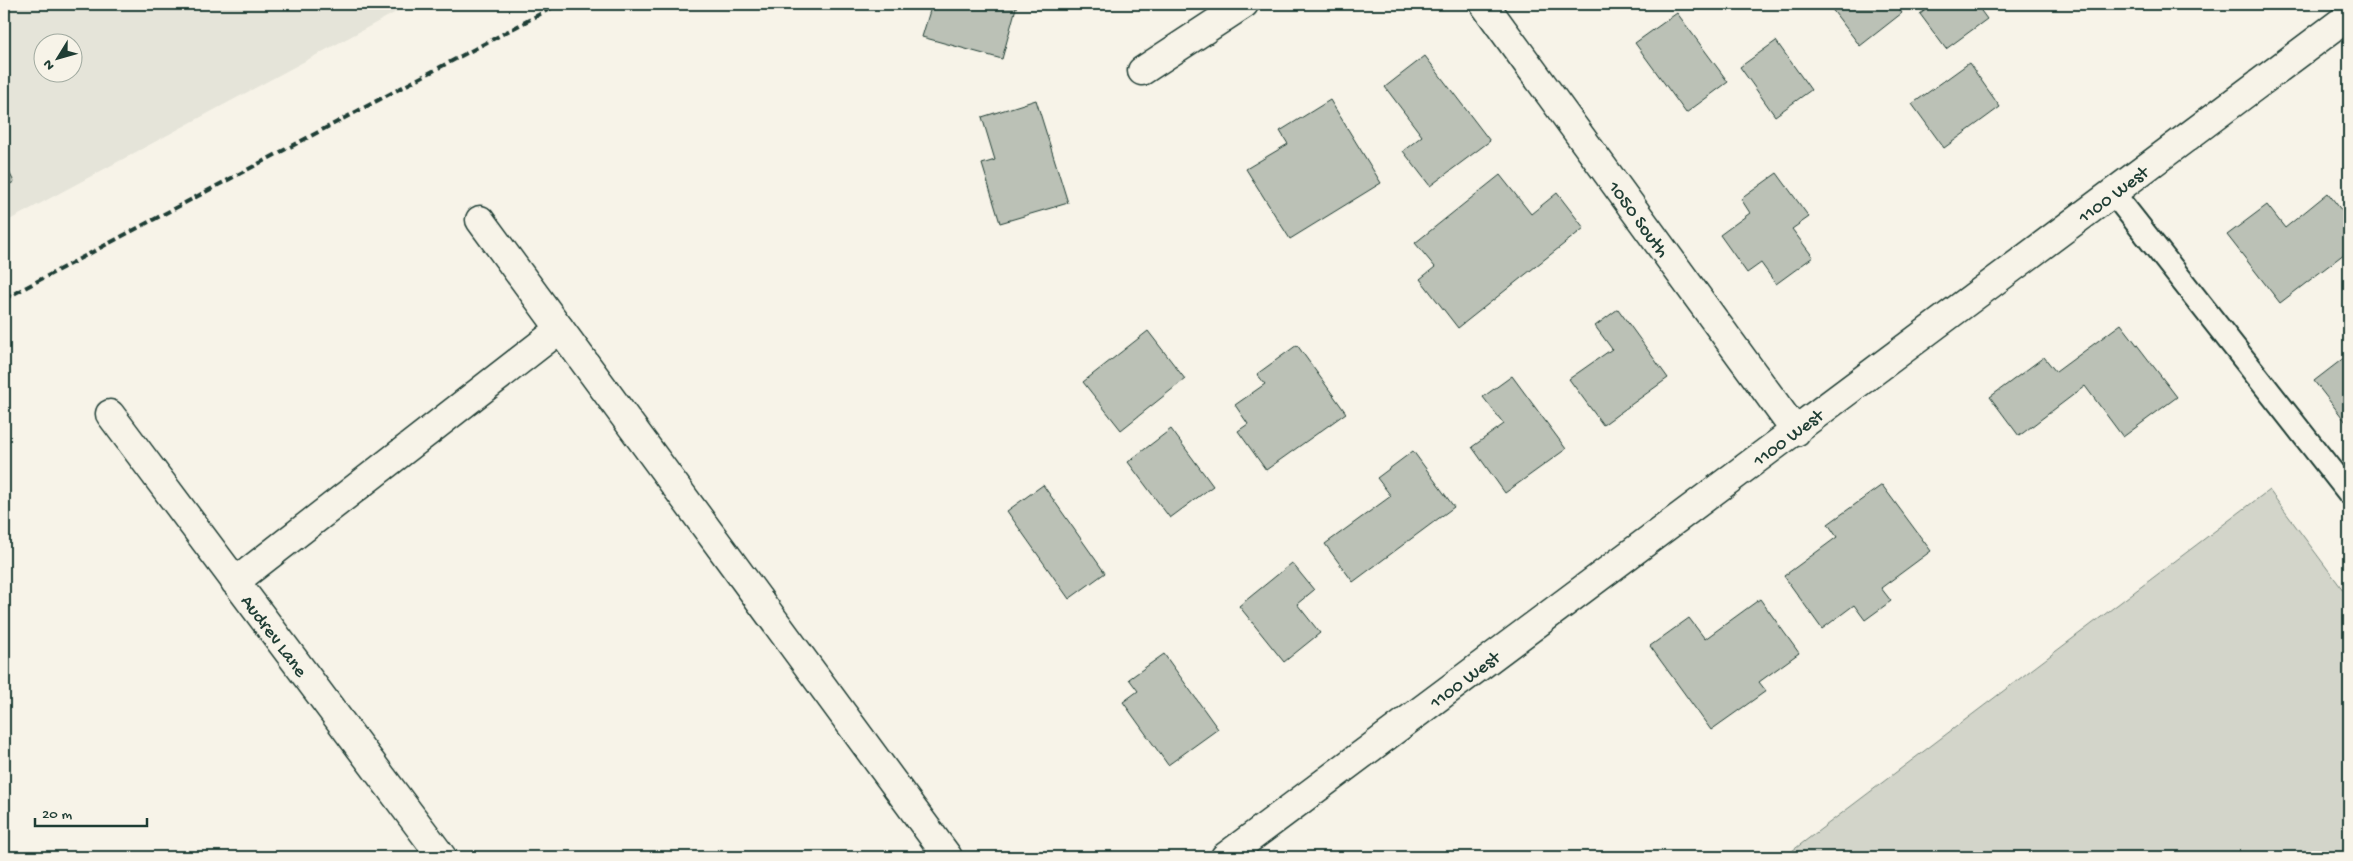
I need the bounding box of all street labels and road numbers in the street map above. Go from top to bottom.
street label: 1100 West [2074,161,2156,230]
street label: 1050 South [1601,177,1673,263]
street label: 1100 West [1749,404,1831,474]
street label: Audrev Lane [234,591,311,683]
street label: 1100 West [1425,646,1507,716]

